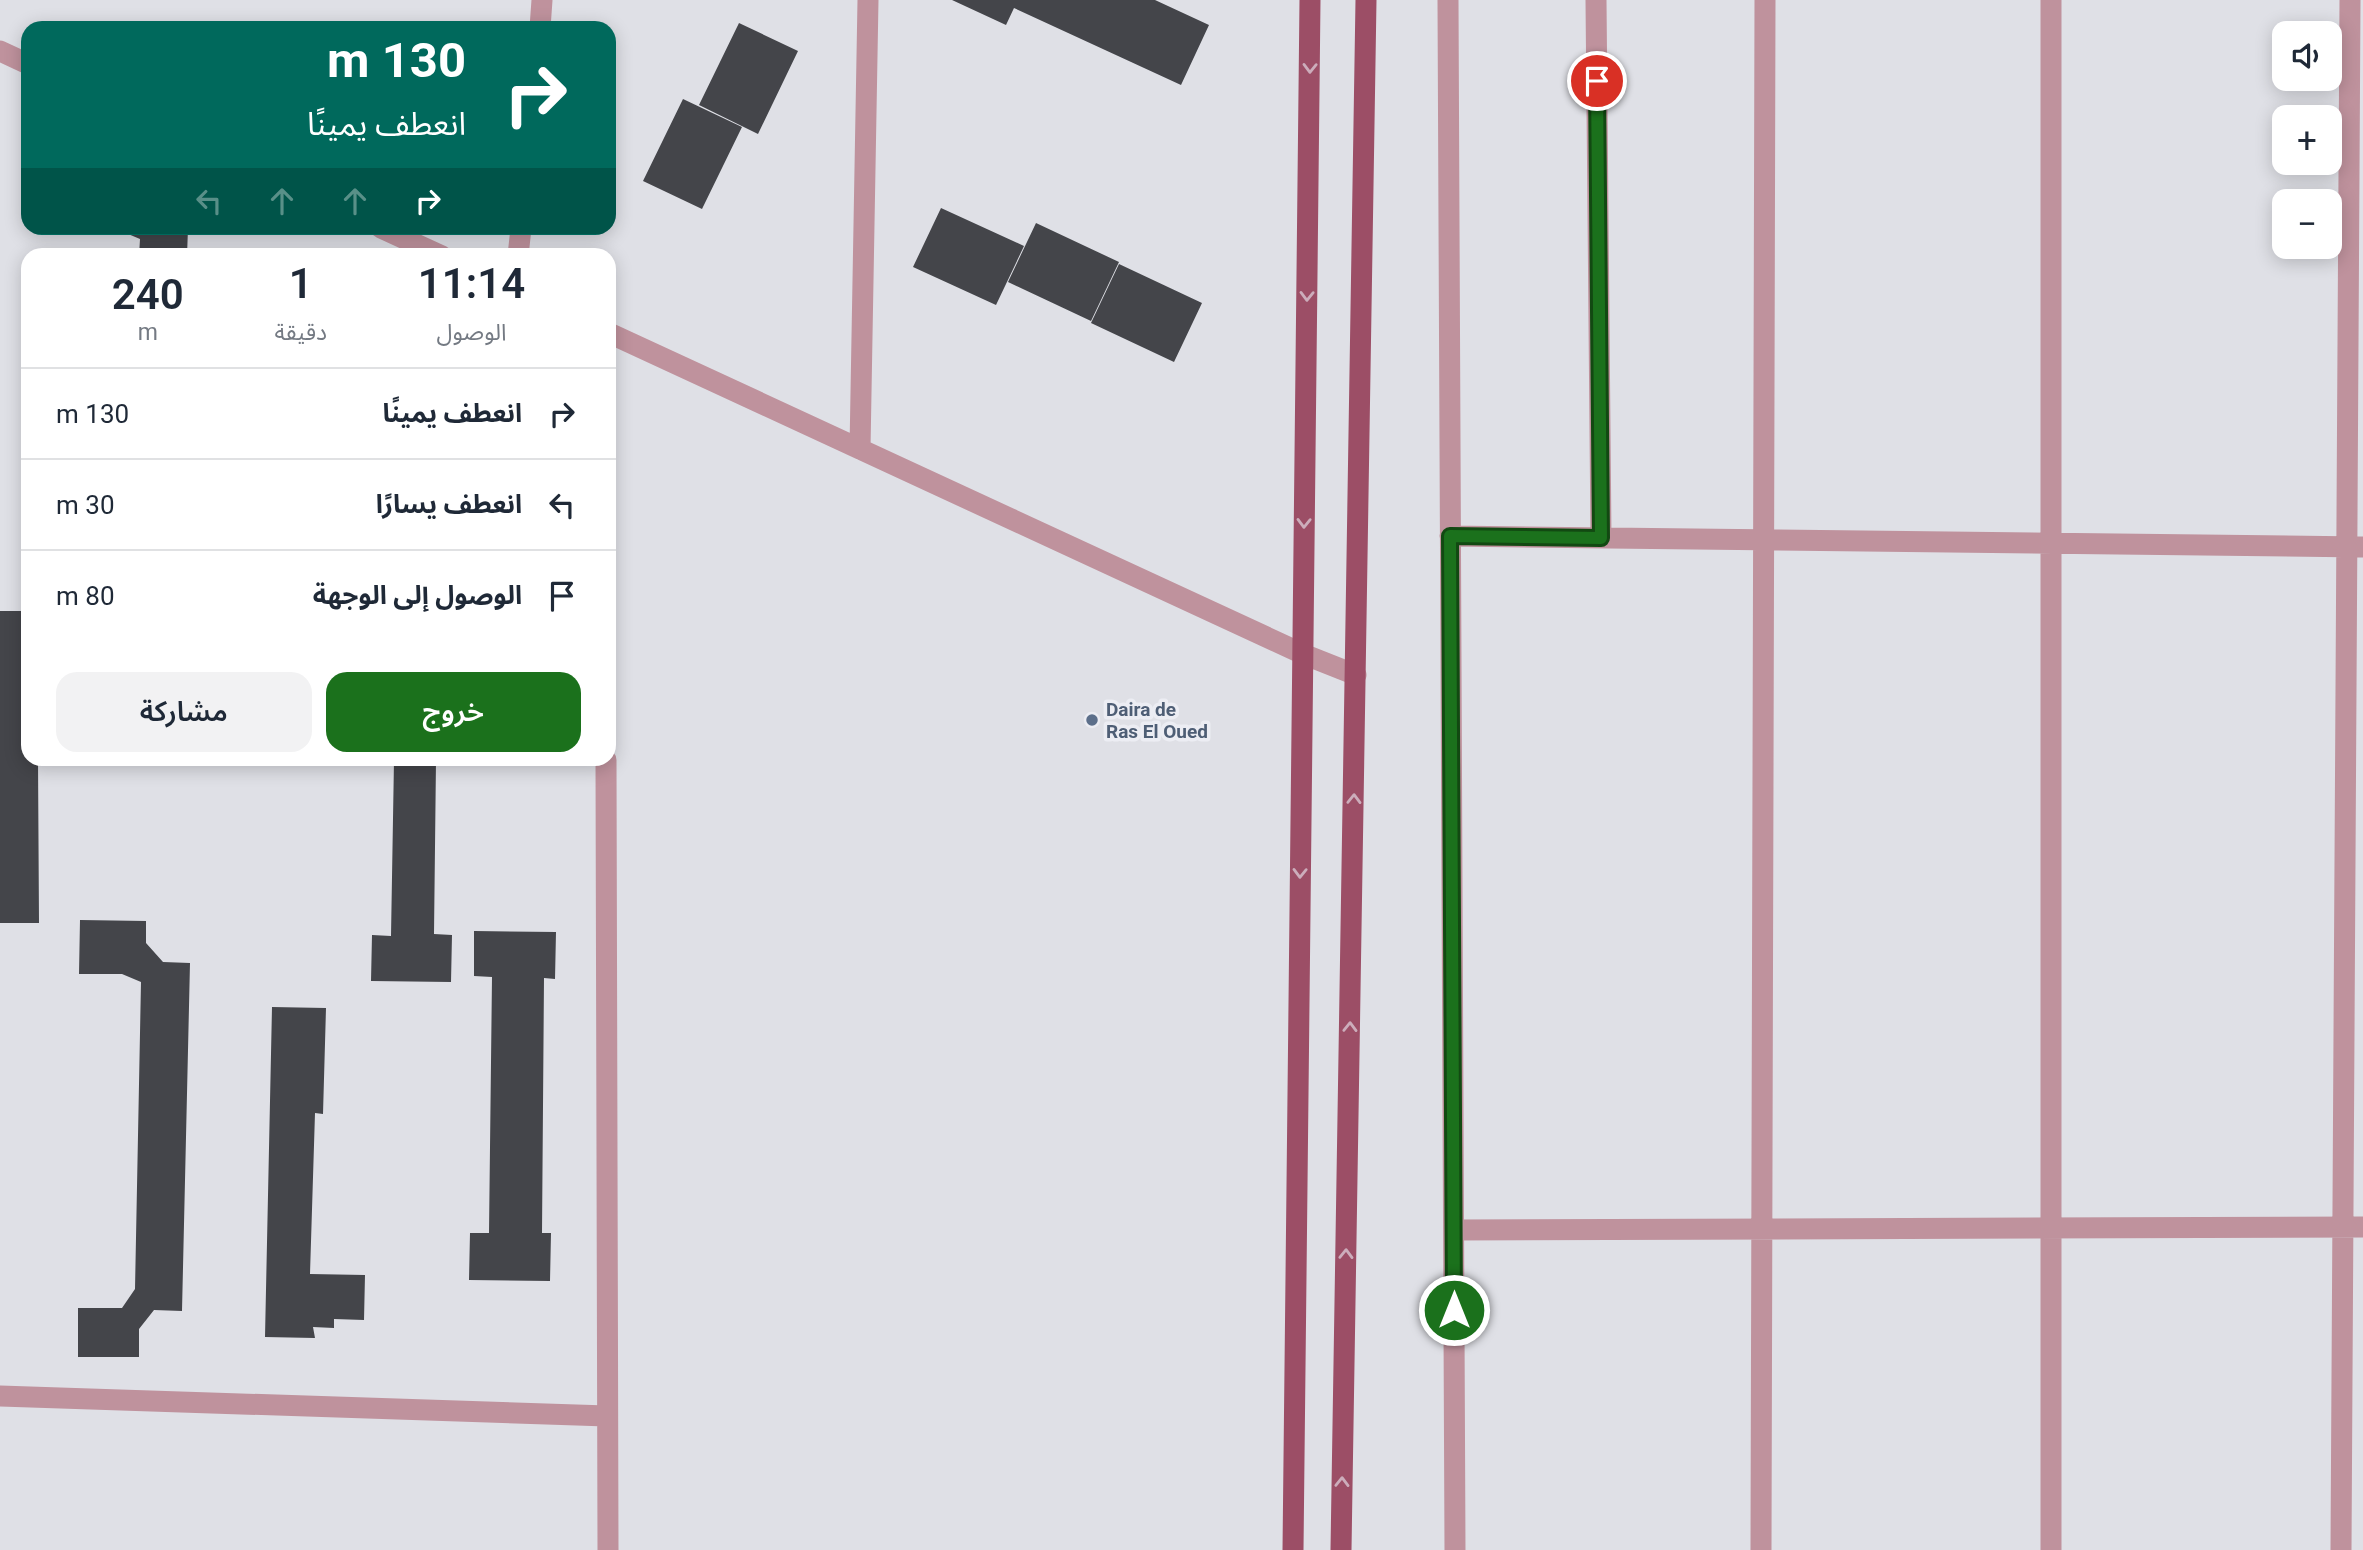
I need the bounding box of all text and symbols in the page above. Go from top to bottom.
map controls [2272,21,2342,259]
button: sound [2272,21,2342,91]
text: 130 m [327,32,466,89]
icon: right [490,49,581,140]
pin [1567,51,1627,111]
icon: arrive [1578,62,1616,100]
one-way arrow [1302,63,1317,74]
text: انعطف يمينًا [307,105,466,143]
button: + [2272,105,2342,175]
icon: left [190,182,228,220]
icon: ahead [263,182,301,220]
icon: ahead [336,182,374,220]
icon: right [409,182,447,220]
button: − [2272,189,2342,259]
text: 1 [289,259,313,308]
text: 11:14 [418,259,525,308]
text: 240 [112,270,184,319]
one-way arrow [1299,291,1315,301]
text: m [138,319,158,346]
text: دقيقة [275,319,327,346]
text: الوصول [437,319,506,346]
icon: right [543,395,581,433]
text: انعطف يمينًا [383,398,522,428]
text: 130 m [56,399,129,429]
icon: left [543,486,581,524]
text: انعطف يسارًا [376,489,522,519]
text: 30 m [56,490,115,520]
one-way arrow [1296,518,1312,529]
icon: arrive [543,577,581,615]
text: الوصول إلى الوجهة [313,580,522,610]
text: 80 m [56,581,115,611]
button: مشاركة [56,672,312,752]
button: خروج [326,672,581,752]
place label: Daira de Ras El Oued [1106,698,1208,743]
marker: Daira de Ras El Oued [1084,712,1100,728]
one-way arrow [1346,794,1362,804]
one-way arrow [1292,868,1308,879]
one-way arrow [1342,1021,1358,1032]
one-way arrow [1338,1249,1354,1259]
position arrow [1417,1273,1491,1347]
one-way arrow [1334,1476,1350,1487]

